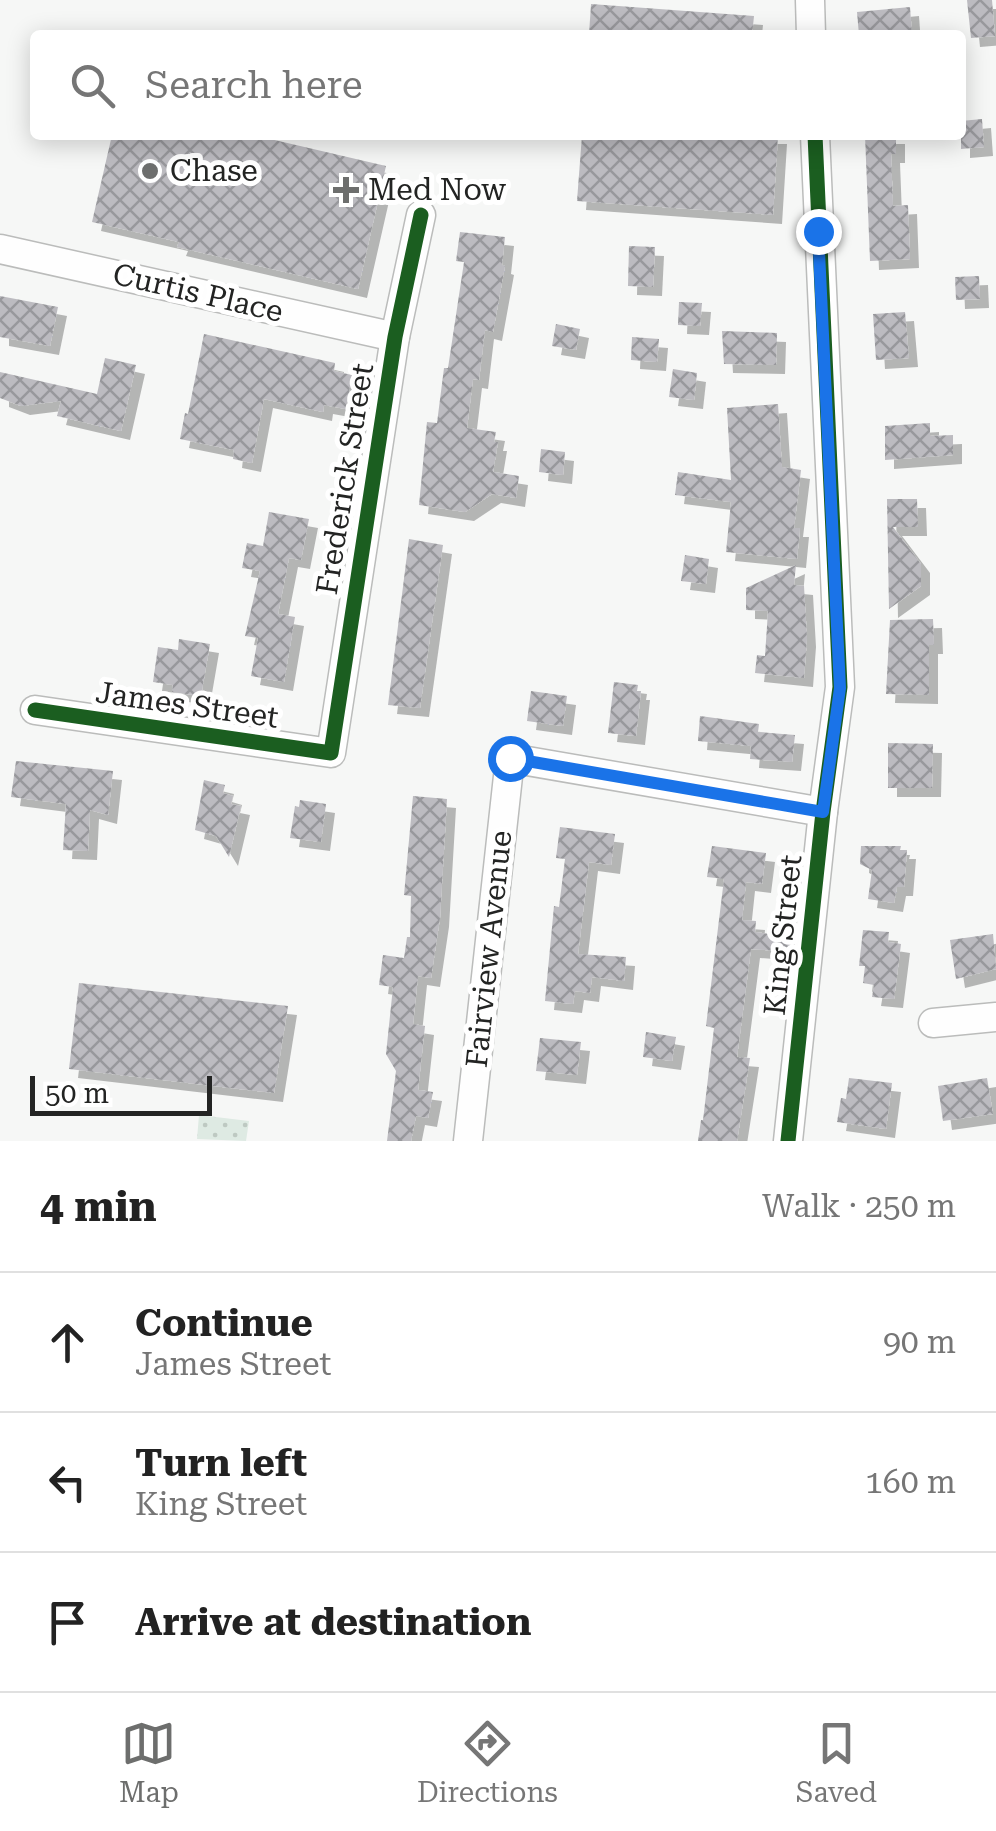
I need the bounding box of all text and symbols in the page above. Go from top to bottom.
search box [30,30,966,140]
icon: search [65,58,120,113]
text: Search here [145,63,363,107]
place label: Chase [170,153,258,188]
marker: Chase [139,160,161,182]
place label: Med Now [368,172,506,207]
marker: Med Now [333,177,359,203]
route end [796,209,842,255]
street label: Curtis Place [110,256,287,329]
street label: Frederick Street [309,361,380,597]
street label: James Street [93,674,281,735]
route start [488,736,534,782]
street label: Fairview Avenue [459,829,518,1069]
street label: King Street [757,853,808,1017]
scale bar [30,1071,212,1116]
text: 50 m [45,1077,109,1110]
text: 4 min [40,1182,157,1231]
text: Walk · 250 m [762,1187,956,1225]
text: Continue [135,1301,313,1345]
icon: ahead [40,1315,95,1370]
text: 90 m [883,1323,956,1361]
text: James Street [135,1345,331,1383]
text: Turn left [135,1441,307,1485]
icon: left [40,1455,95,1510]
text: 160 m [865,1463,956,1501]
text: King Street [135,1485,307,1523]
icon: arrive [40,1595,95,1650]
text: Arrive at destination [135,1600,531,1644]
tab: Map [119,1716,179,1809]
tab: Directions [417,1716,558,1809]
tab: Saved [796,1716,877,1809]

